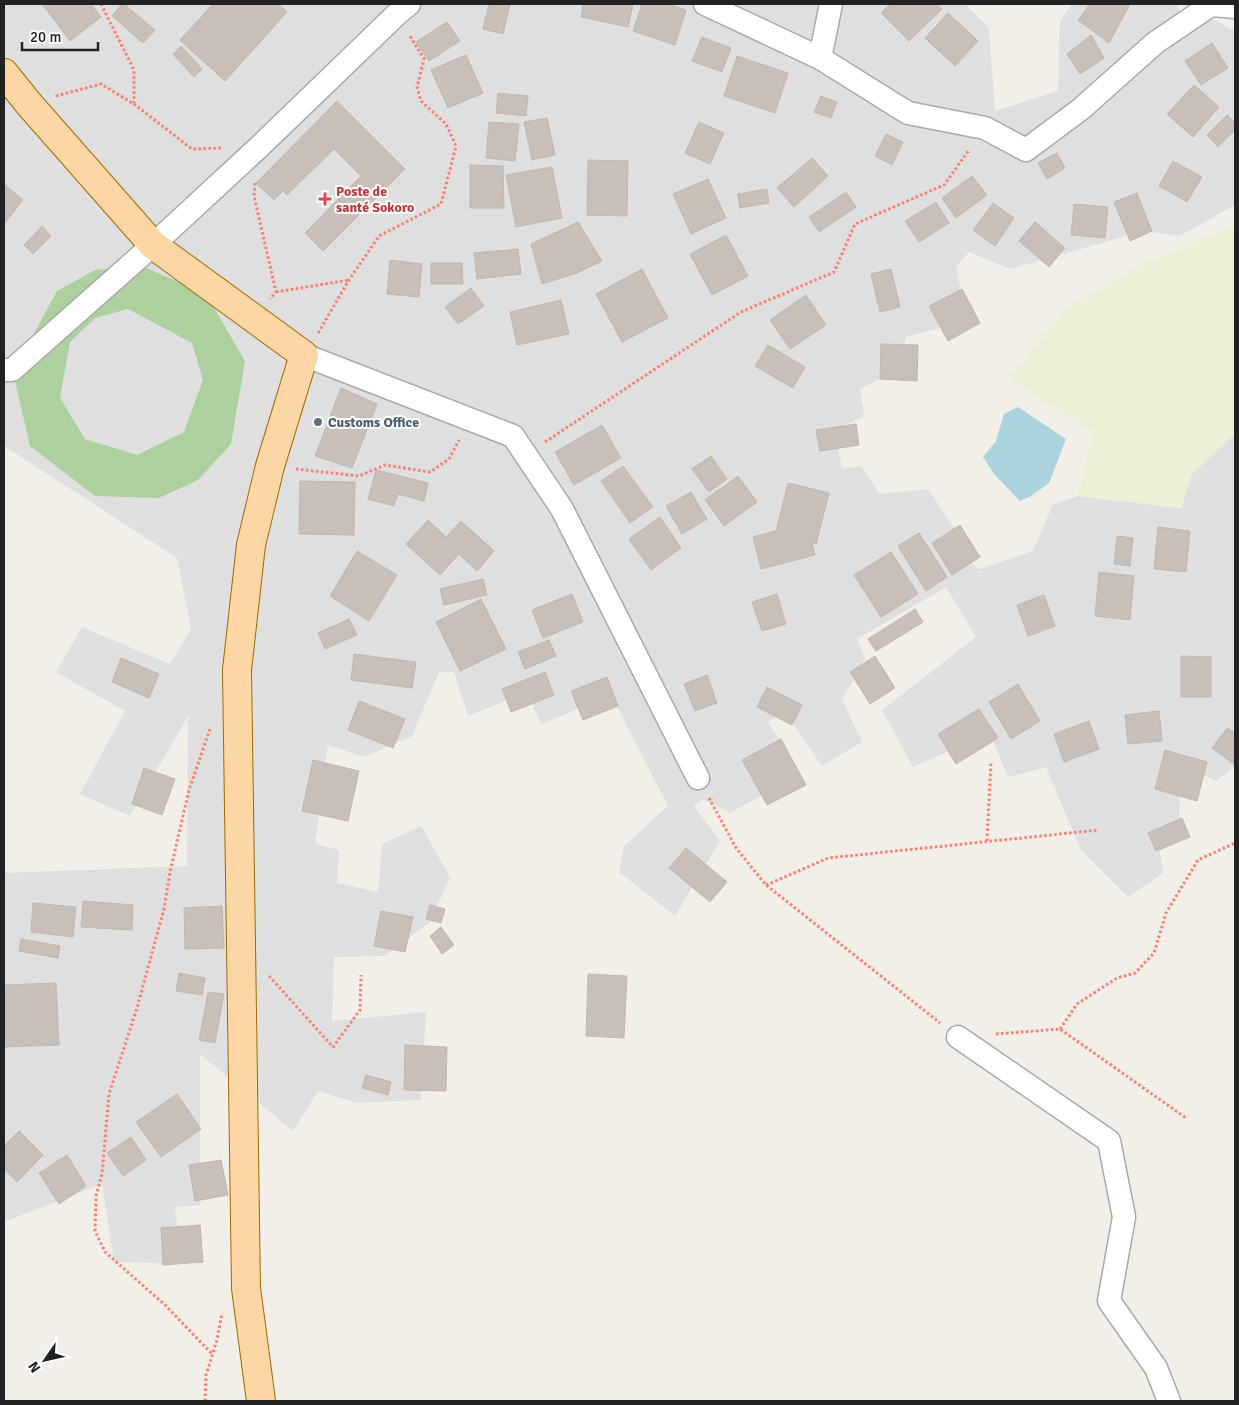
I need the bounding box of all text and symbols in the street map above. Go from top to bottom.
scale bar [22,20,99,52]
text: 20 m [30,28,61,46]
place label: Poste de santé Sokoro [336,183,414,216]
marker: Poste de santé Sokoro [318,192,332,206]
place label: Customs Office [328,414,419,431]
marker: Customs Office [312,416,324,428]
north arrow [20,1335,70,1385]
text: N [25,1358,44,1376]

